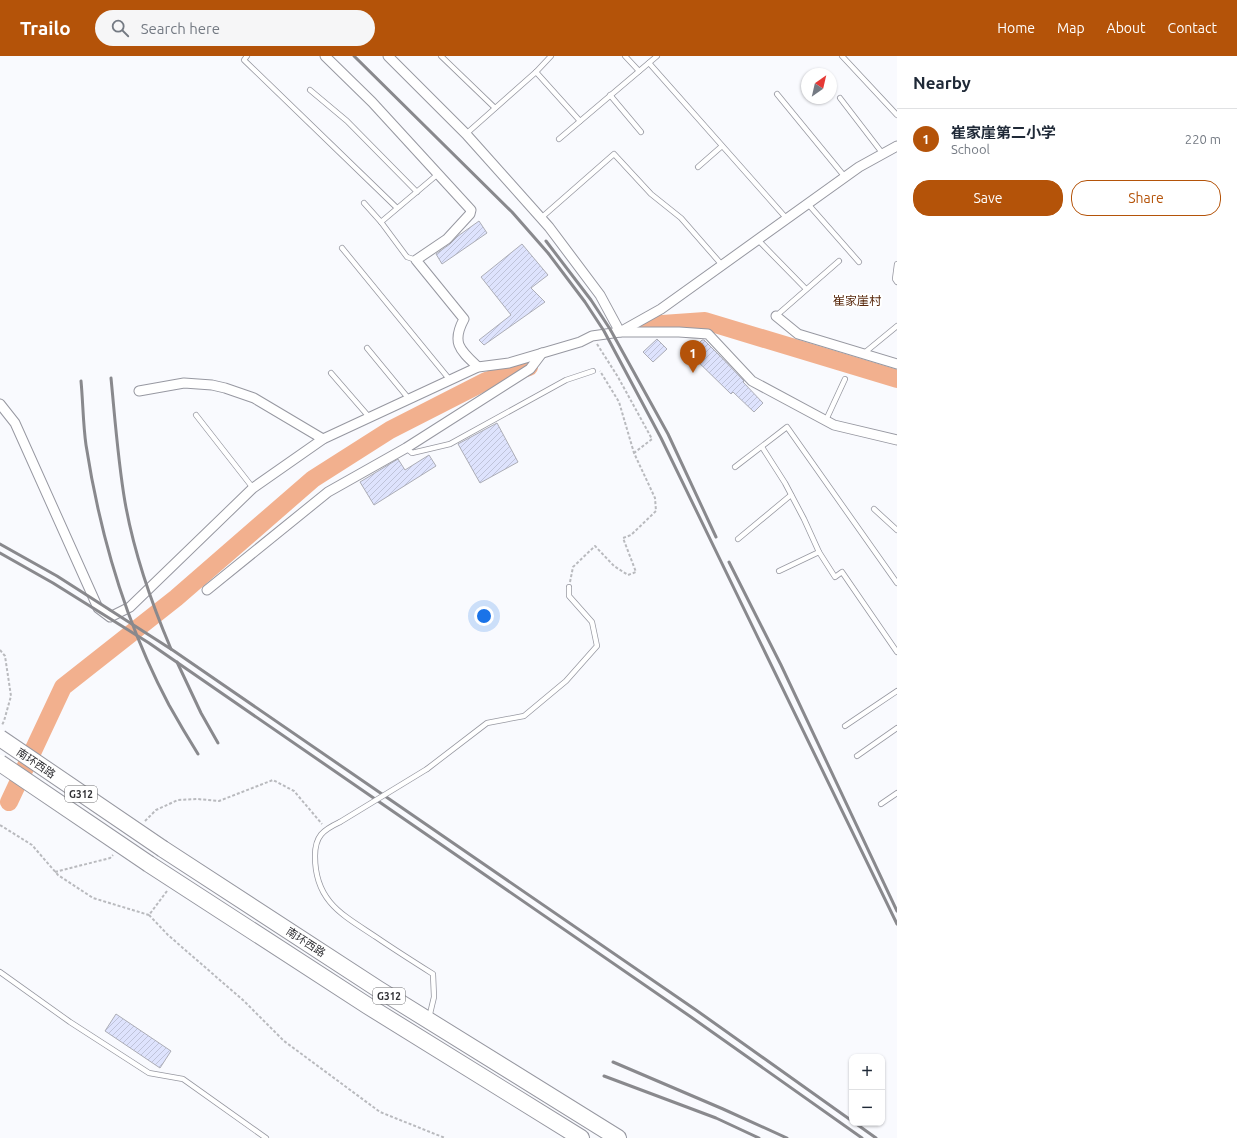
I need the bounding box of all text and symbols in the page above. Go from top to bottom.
search box [95,10,375,46]
text: Trailo [20,17,71,39]
icon: search [109,17,131,39]
text: Search here [141,20,220,37]
text: Home [997,20,1035,36]
text: Map [1057,20,1085,36]
text: About [1107,20,1146,36]
text: Contact [1168,20,1217,36]
north arrow [801,68,837,104]
text: Nearby [913,73,971,92]
text: 崔家崖第二小学 [951,124,1056,141]
text: 1 [922,132,930,146]
text: 220 m [1185,132,1221,146]
text: School [951,142,990,156]
button: Save [913,180,1063,216]
button: Share [1071,180,1221,216]
district label: 崔家崖村 [833,294,882,307]
pin: 1 [680,340,706,373]
your location [474,606,494,626]
street label: 南环西路 [14,746,58,780]
road number: G312 [65,786,97,802]
street label: 南环西路 [284,925,328,959]
road number: G312 [373,988,405,1004]
map controls [849,1054,885,1126]
button: + [849,1054,885,1090]
button: − [849,1090,885,1126]

